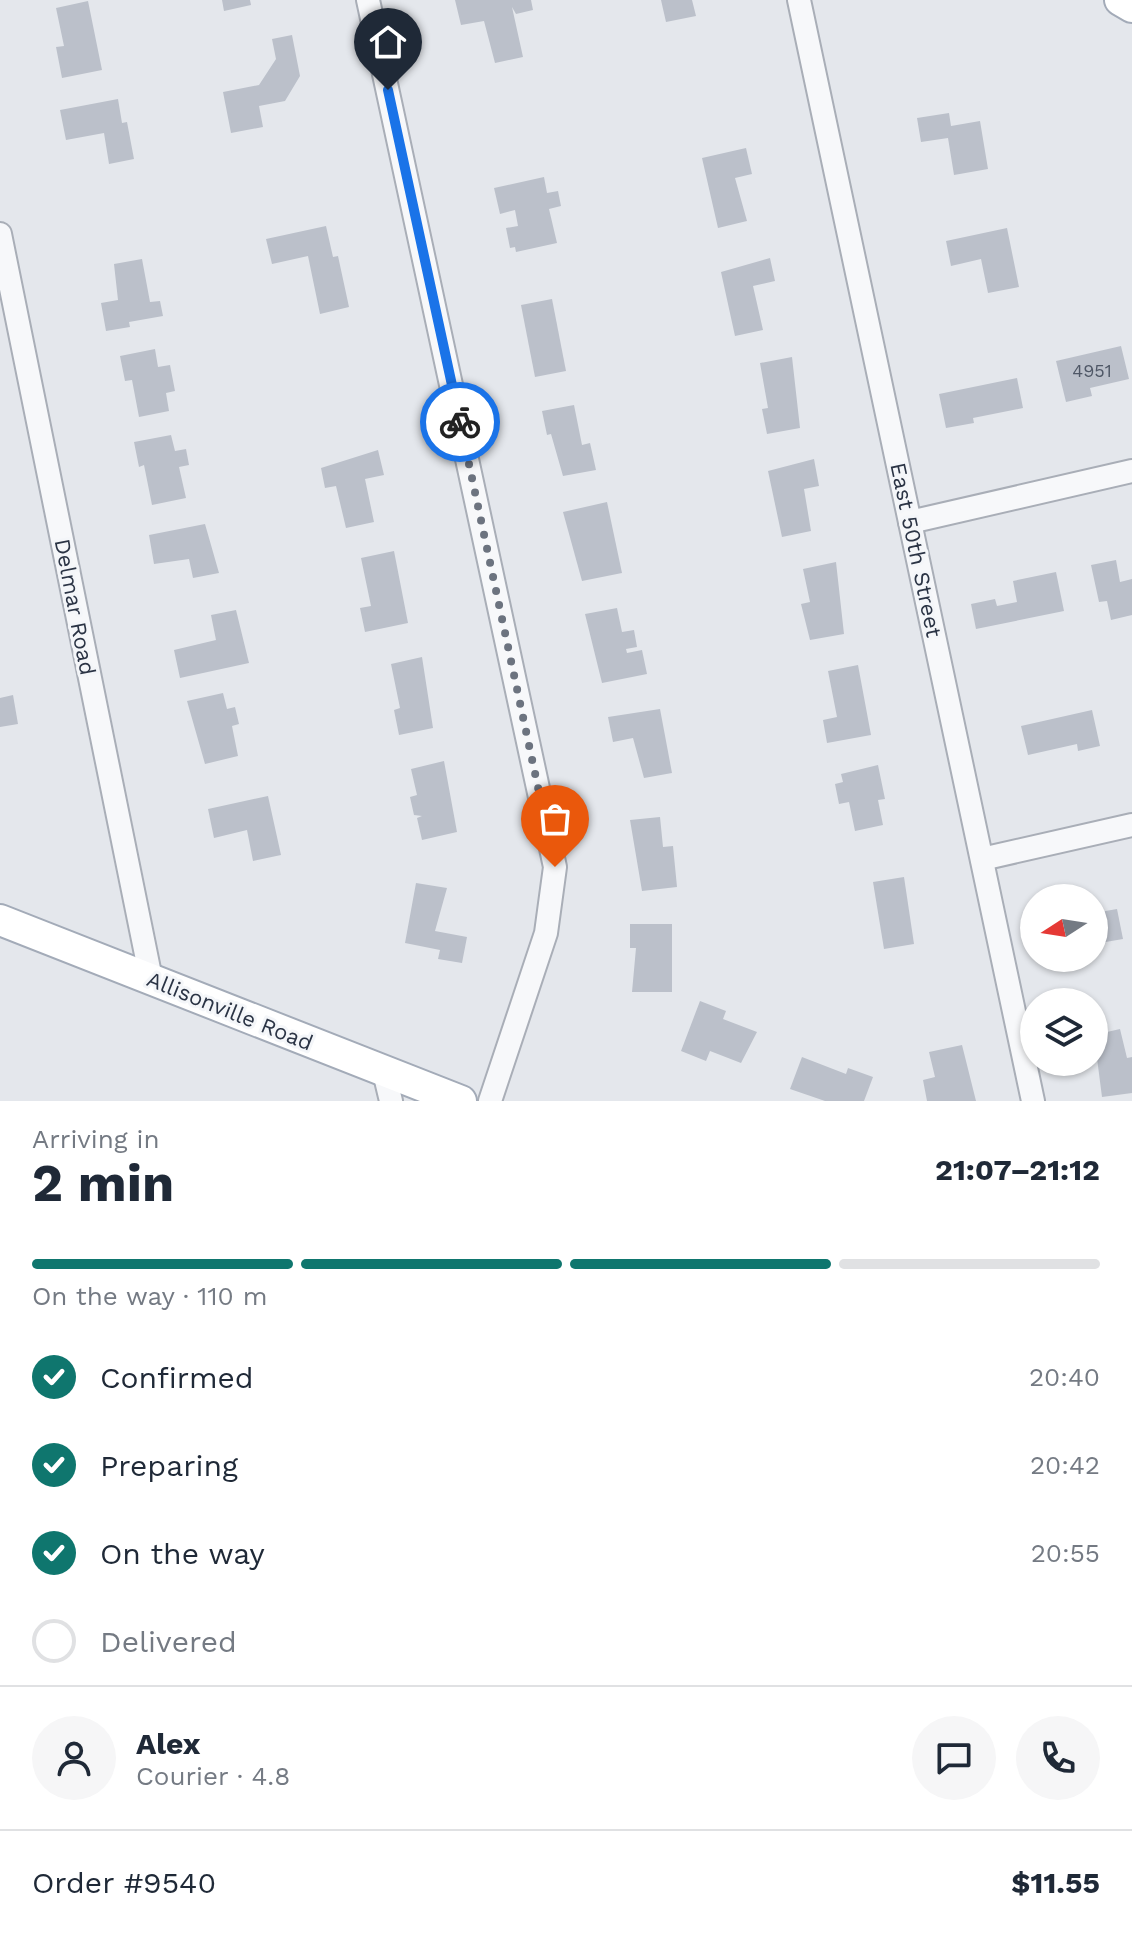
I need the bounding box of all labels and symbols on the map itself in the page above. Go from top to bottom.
pin [354,8,422,90]
house number: 4951 [1072,360,1112,381]
courier [420,382,500,462]
street label: East 50th Street [885,460,947,640]
street label: Delmar Road [50,537,100,677]
pin [521,785,589,867]
north arrow [1020,884,1108,972]
street label: Allisonville Road [143,966,317,1056]

